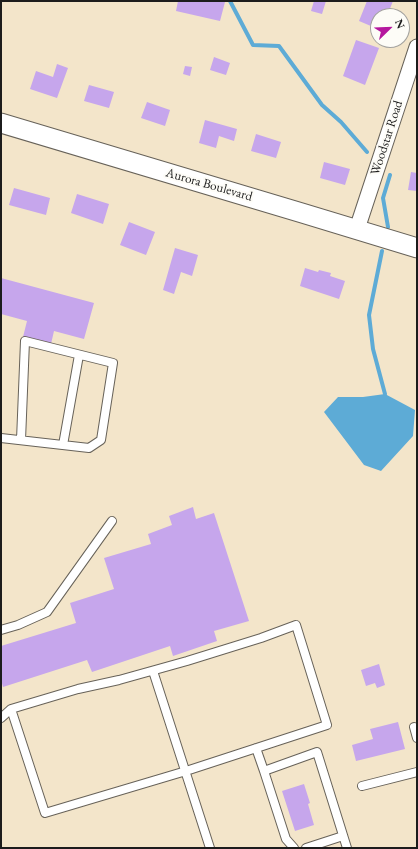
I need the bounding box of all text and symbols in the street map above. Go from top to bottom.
north arrow [370,8,410,48]
text: N [392,17,408,31]
street label: Woodstar Road [368,99,406,177]
street label: Aurora Boulevard [164,165,254,205]

